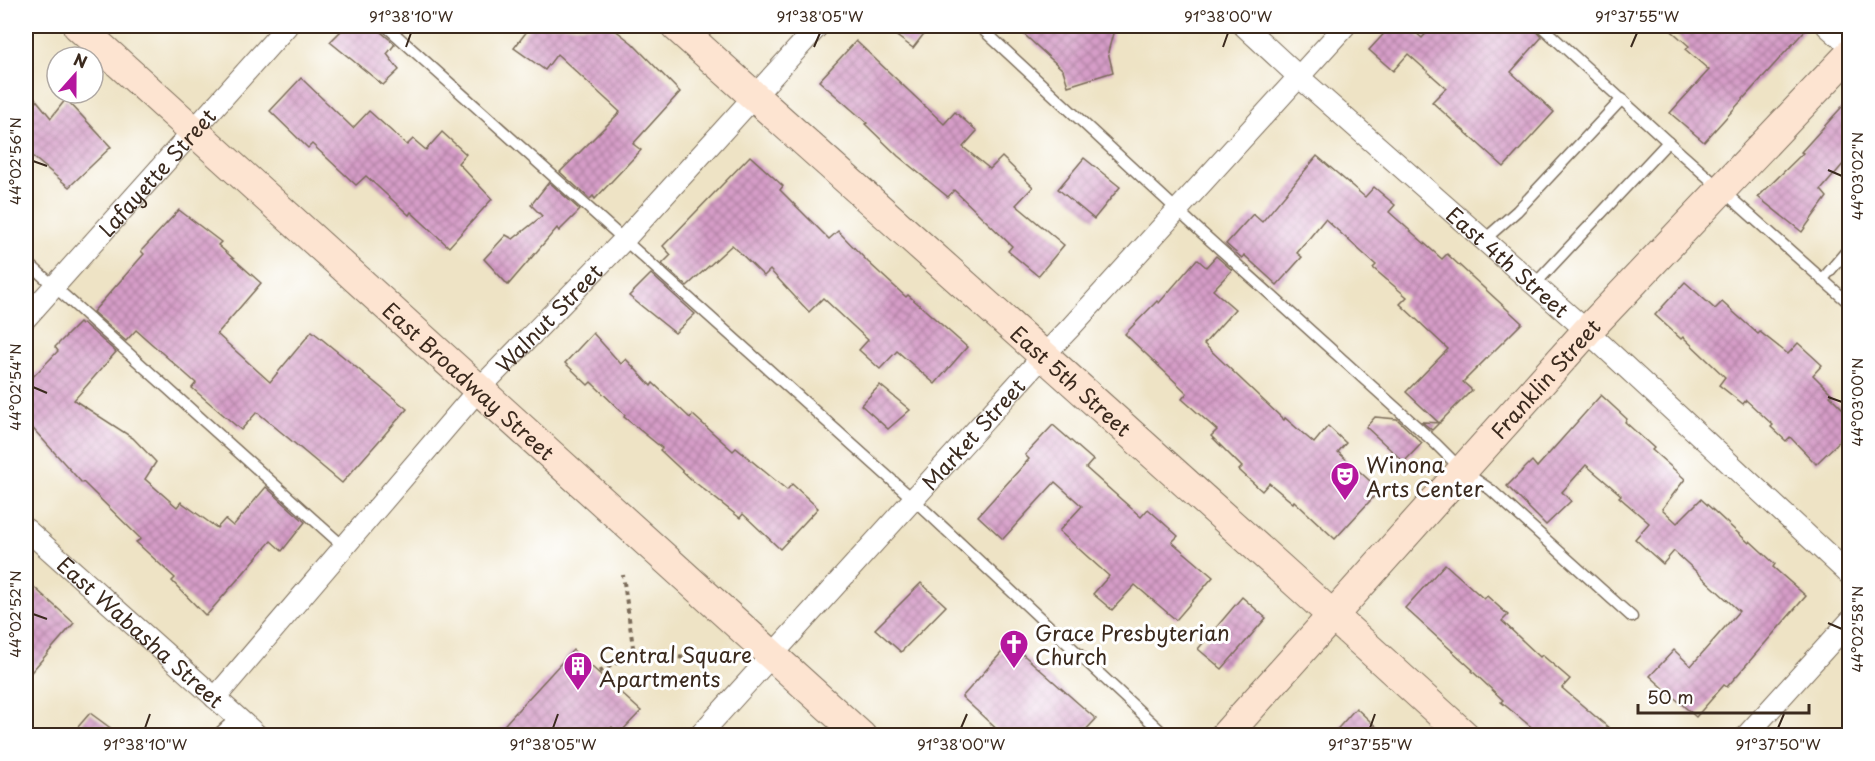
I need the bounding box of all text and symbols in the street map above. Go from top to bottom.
text: 91°38'10"W [369,4,454,27]
text: 91°38'05"W [777,4,864,27]
text: 91°38'00"W [1184,4,1273,27]
text: 91°37'55"W [1595,4,1680,27]
north arrow [45,45,105,105]
text: N [71,47,91,74]
street label: Lafayette Street [90,100,223,243]
text: 44°02'56"N [3,117,26,205]
text: 44°03'02"N [1845,132,1868,220]
street label: East 4th Street [1440,198,1577,325]
street label: Walnut Street [488,256,609,380]
street label: East Broadway Street [376,294,562,467]
street label: Franklin Street [1482,311,1607,445]
street label: East 5th Street [1004,317,1139,443]
text: 44°02'54"N [3,343,26,431]
text: 44°03'00"N [1845,357,1868,447]
street label: Market Street [913,370,1032,497]
place label: Winona Arts Center [1366,448,1484,504]
theatre icon: Winona Arts Center [1329,460,1361,502]
street label: East Wabasha Street [50,548,231,715]
text: 44°02'52"N [3,570,26,658]
text: 44°02'58"N [1845,585,1868,673]
place label: Grace Presbyterian Church [1035,616,1230,672]
church icon: Grace Presbyterian Church [998,628,1030,670]
place label: Central Square Apartments [599,638,752,694]
building icon: Central Square Apartments [562,650,594,692]
scale bar [1638,677,1809,715]
text: 50 m [1647,683,1694,710]
text: 91°38'10"W [103,732,188,755]
text: 91°38'05"W [510,732,597,755]
text: 91°38'00"W [917,732,1006,755]
text: 91°37'55"W [1328,732,1413,755]
text: 91°37'50"W [1735,732,1821,755]

